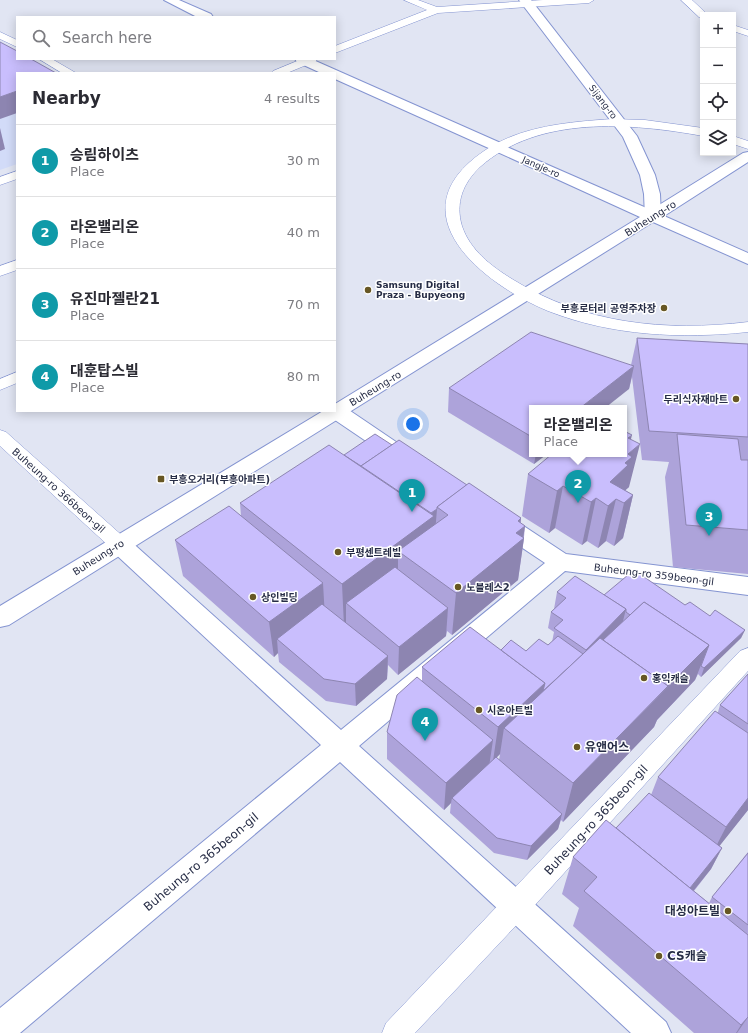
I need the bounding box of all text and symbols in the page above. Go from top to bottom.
map controls [700,12,736,156]
button: + [700,12,736,48]
search box [16,16,336,60]
icon: search [30,27,52,49]
text: Search here [62,29,152,47]
button: − [700,48,736,84]
street label: Sijang-ro [587,83,619,121]
button: locate [700,84,736,120]
text: Nearby [32,88,101,108]
text: 4 results [264,91,320,106]
button: layers [700,120,736,156]
text: 승림하이츠 [70,146,139,164]
text: 1 [40,153,50,168]
text: 30 m [287,153,320,168]
street label: Jangje-ro [520,154,562,180]
text: Place [70,164,105,179]
street label: Buheung-ro [623,198,678,239]
text: 라온밸리온 [70,218,139,236]
text: 2 [40,225,50,240]
text: 40 m [287,225,320,240]
text: Place [70,236,105,251]
place label: Samsung Digital Praza - Bupyeong [376,280,465,300]
marker: Samsung Digital Praza - Bupyeong [363,285,373,295]
text: 유진마젤란21 [70,290,160,308]
text: 3 [40,297,50,312]
text: 70 m [287,297,320,312]
place label: 부흥로터리 공영주차장 [561,303,656,314]
marker: 부흥로터리 공영주차장 [659,303,669,313]
text: Place [70,308,105,323]
text: 대훈탑스빌 [70,362,139,380]
text: 4 [40,369,50,384]
text: 80 m [287,369,320,384]
street label: Buheung-ro [347,369,403,408]
text: Place [70,380,105,395]
place label: 두리식자재마트 [664,394,728,405]
marker: 두리식자재마트 [731,394,741,404]
popup [529,405,627,457]
your location [403,414,423,434]
text: 라온밸리온 [543,416,613,434]
text: Place [543,434,578,449]
street label: Buheung-ro 366beon-gil [10,446,107,535]
pin: 2 [565,470,591,503]
marker: 부흥오거리(부흥아파트) [156,474,166,484]
place label: 부흥오거리(부흥아파트) [169,474,270,485]
pin: 1 [399,479,425,512]
pin: 3 [696,503,722,536]
street label: Buheung-ro [71,537,126,578]
marker: 부평센트레빌 [333,547,343,557]
place label: 부평센트레빌 [346,547,401,558]
street label: Buheung-ro 359beon-gil [593,562,715,587]
marker: 노블레스2 [453,582,463,592]
place label: 노블레스2 [466,582,510,593]
marker: 상인빌딩 [248,592,258,602]
place label: 상인빌딩 [261,592,298,603]
marker: 홍익캐슬 [639,673,649,683]
place label: 홍익캐슬 [652,673,689,684]
marker: 시온아트빌 [474,705,484,715]
place label: 시온아트빌 [487,705,533,716]
pin: 4 [412,708,438,741]
place label: 유앤어스 [585,740,629,754]
marker: 유앤어스 [572,742,582,752]
street label: Buheung-ro 365beon-gil [541,762,651,878]
street label: Buheung-ro 365beon-gil [141,810,261,914]
place label: 대성아트빌 [665,904,720,918]
marker: 대성아트빌 [723,906,733,916]
place label: CS캐슬 [667,949,707,963]
marker: CS캐슬 [654,951,664,961]

